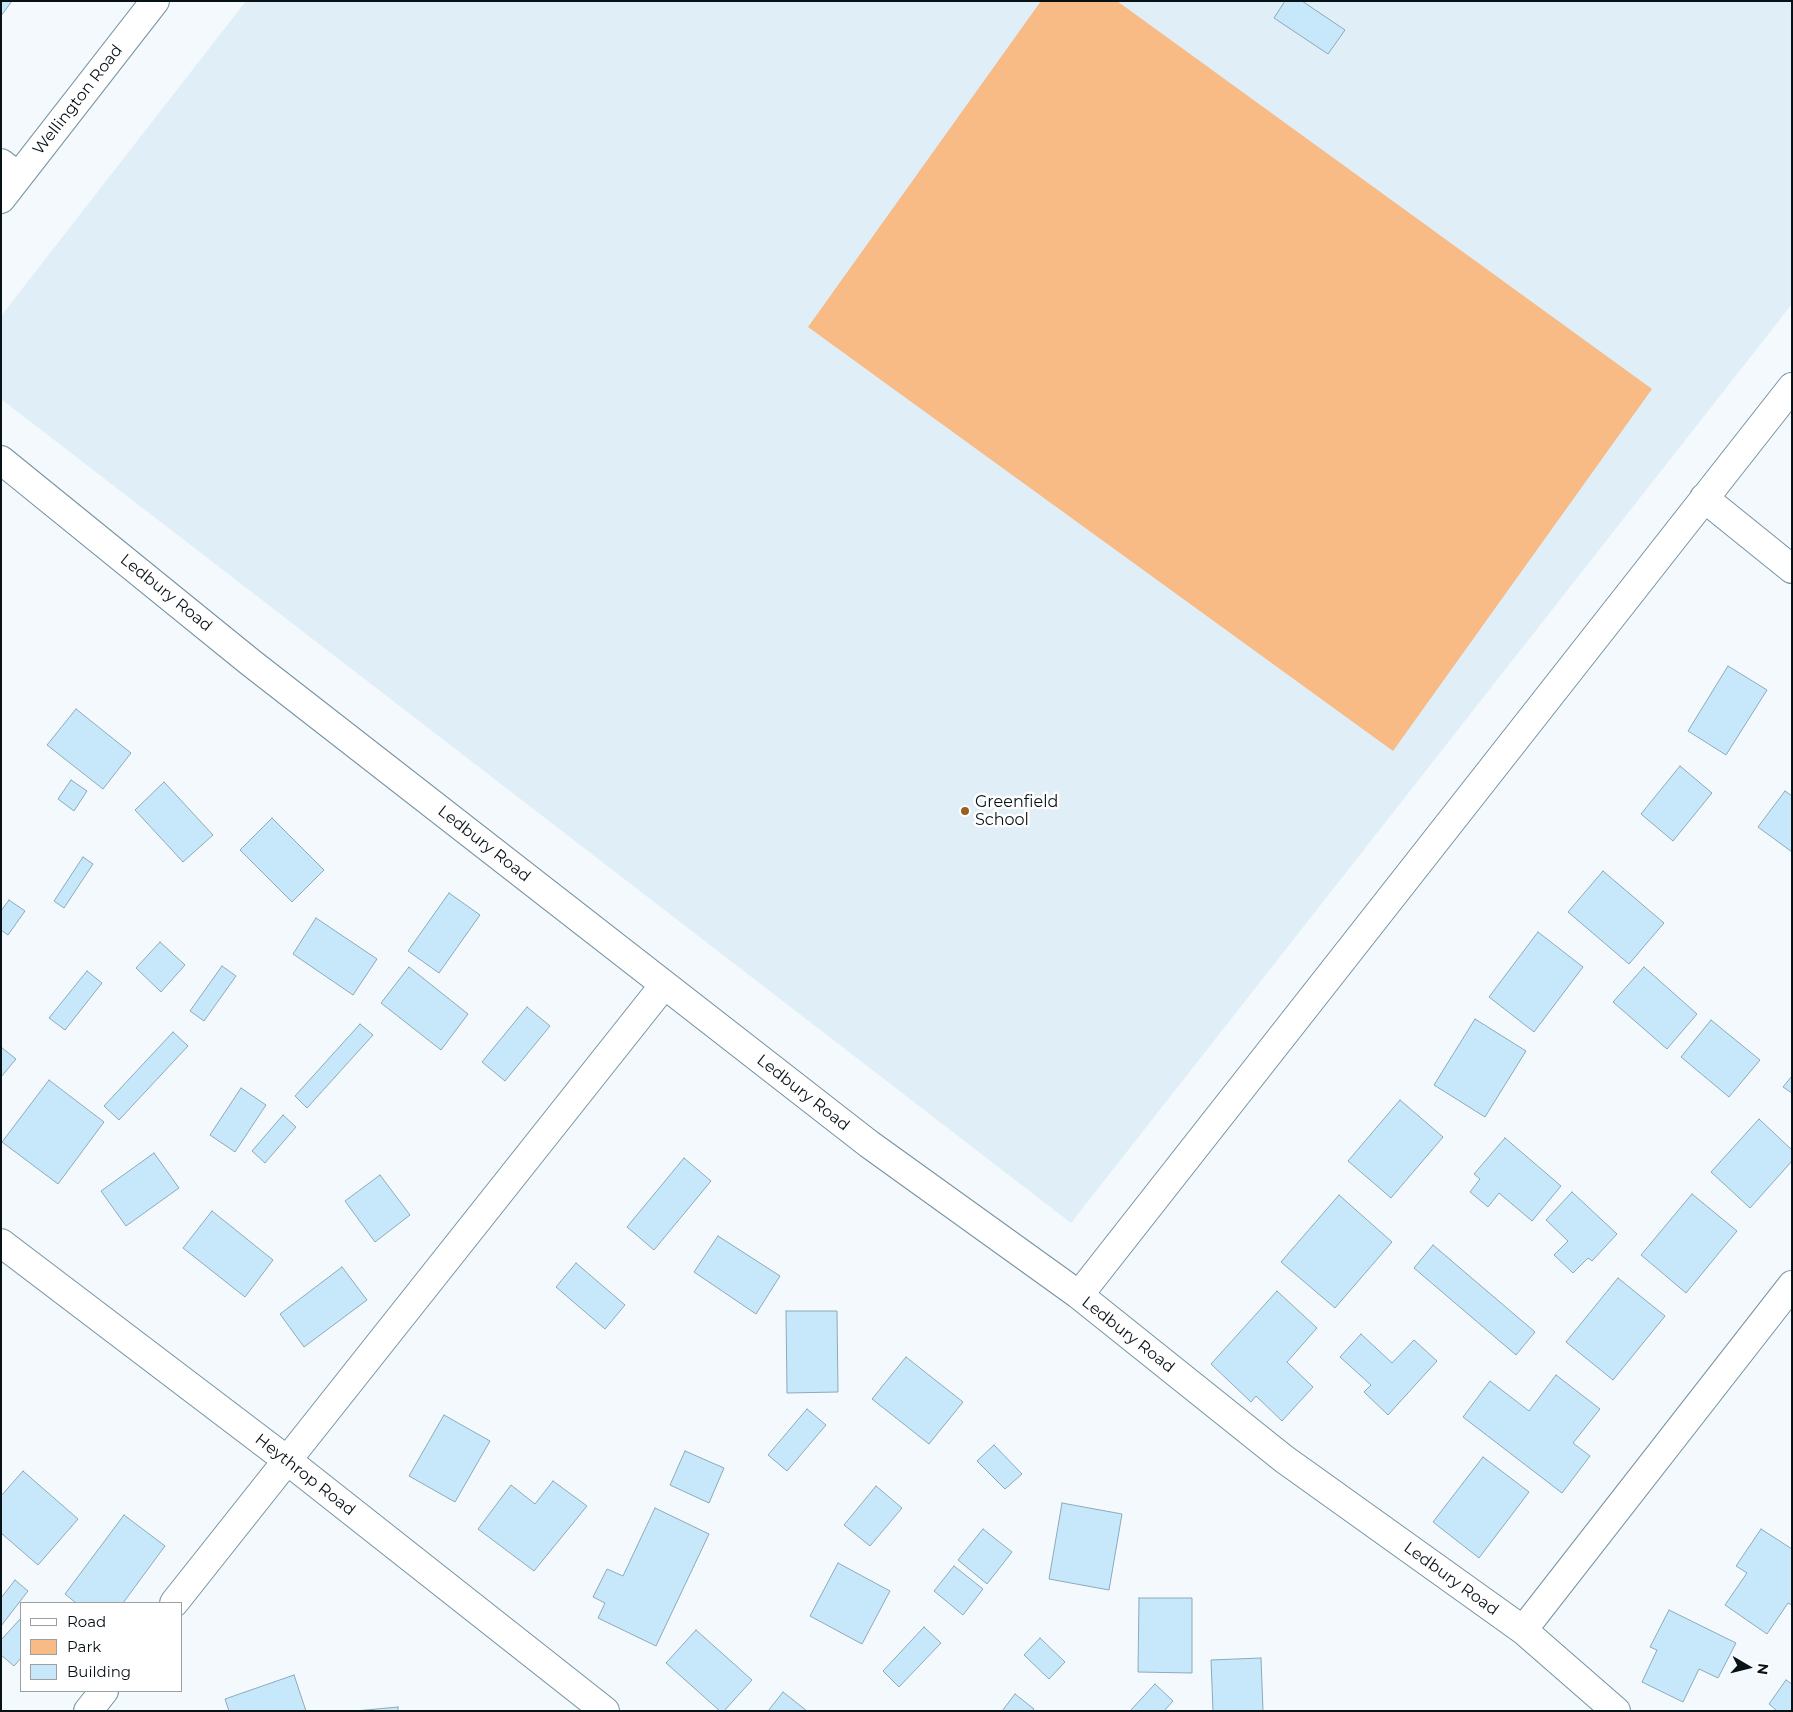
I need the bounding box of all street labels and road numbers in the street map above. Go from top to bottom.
street label: Wellington Road [29,41,127,159]
street label: Ledbury Road [116,550,216,636]
street label: Ledbury Road [434,802,534,886]
street label: Ledbury Road [753,1051,853,1135]
street label: Ledbury Road [1078,1293,1178,1377]
street label: Heythrop Road [251,1430,359,1520]
street label: Ledbury Road [1400,1538,1502,1620]

